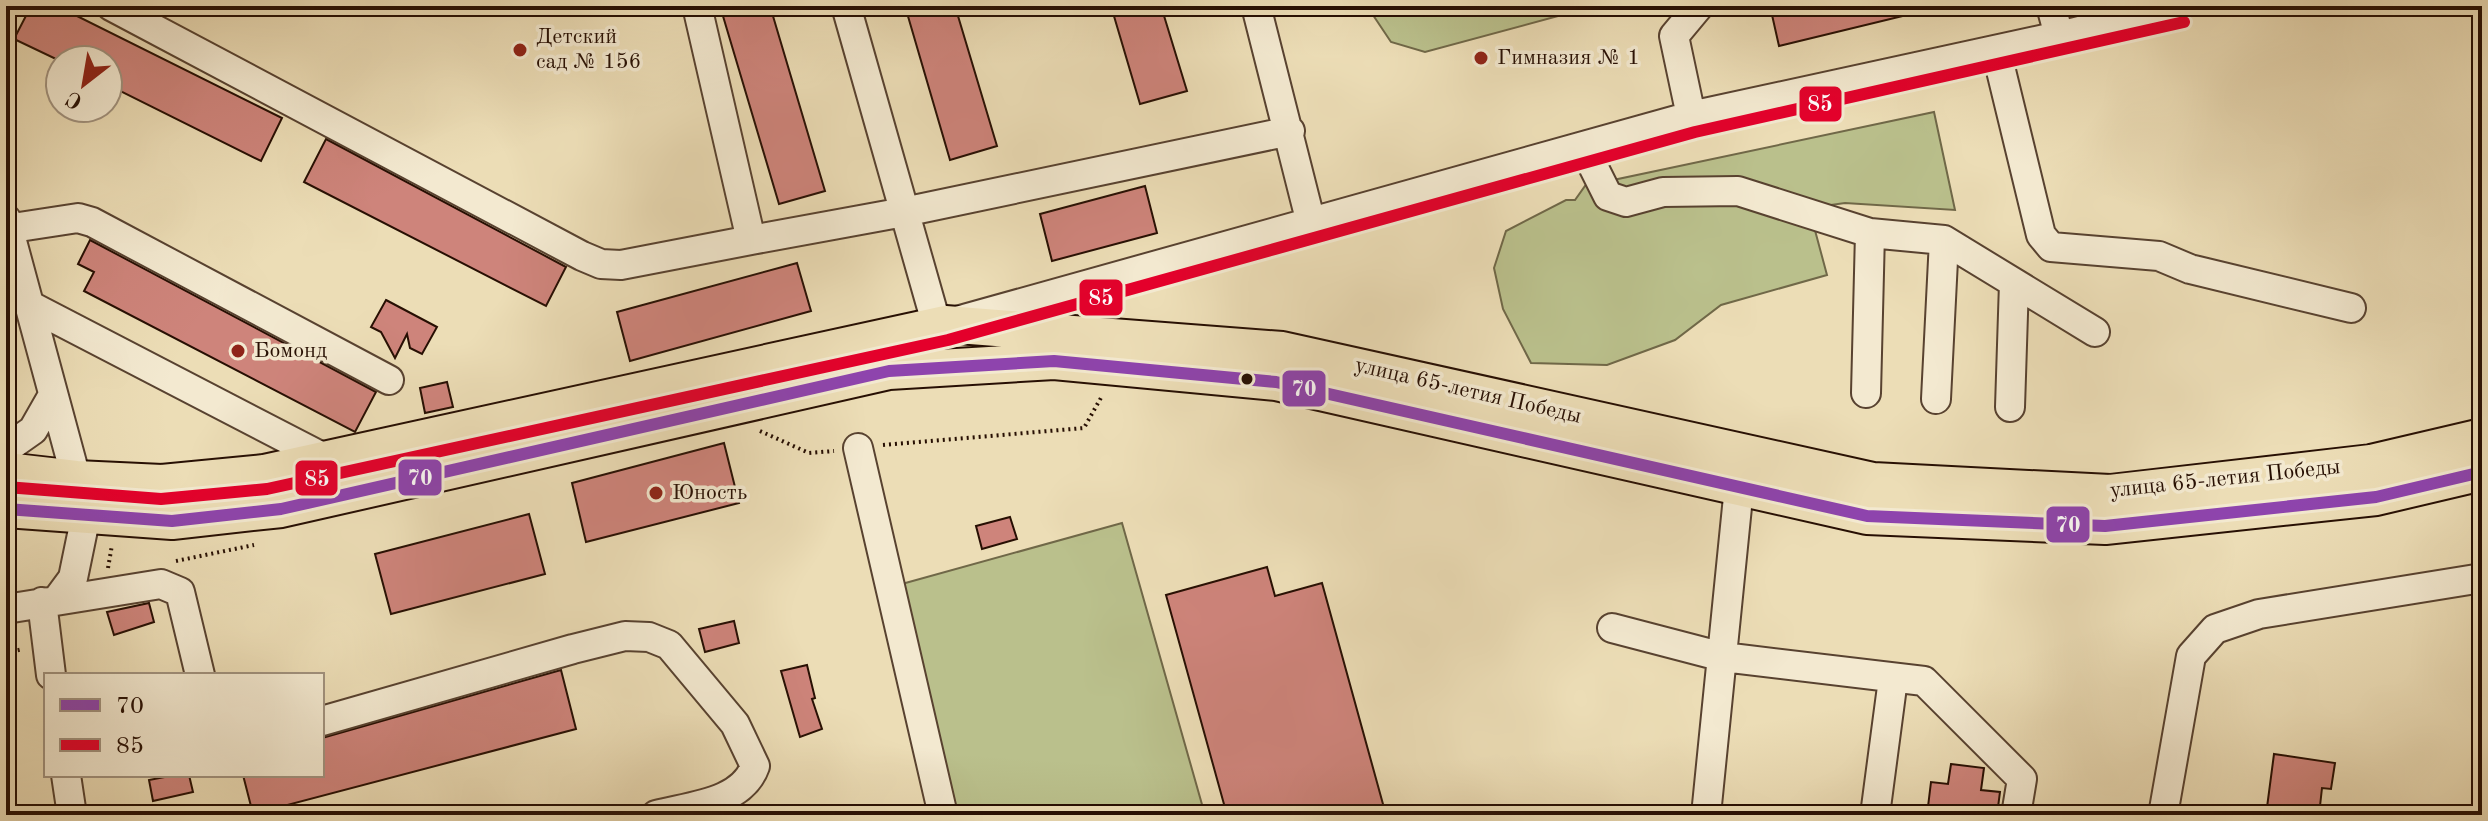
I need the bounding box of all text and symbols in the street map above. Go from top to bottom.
place label: Детский сад № 156 [536,26,641,73]
marker: Детский сад № 156 [511,41,529,59]
north arrow [44,44,124,124]
place label: Гимназия № 1 [1497,47,1640,69]
marker: Гимназия № 1 [1472,49,1490,67]
line badge: 85 [1798,85,1843,123]
text: С [63,86,87,113]
text: 85 [1807,94,1833,116]
line badge: 85 [1078,278,1124,317]
text: 85 [1088,288,1114,310]
place label: Бомонд [254,340,327,362]
marker: Бомонд [229,342,247,360]
street label: улица 65-летия Победы [1353,354,1583,428]
line badge: 70 [1281,369,1327,408]
unlabelled marker [1239,371,1255,387]
text: 70 [1291,379,1317,401]
street label: улица 65-летия Победы [2109,456,2341,502]
line badge: 70 [397,458,443,497]
line badge: 85 [294,459,339,497]
text: 70 [407,468,433,490]
text: 85 [304,469,330,491]
place label: Юность [672,482,747,504]
marker: Юность [647,484,665,502]
line badge: 70 [2045,505,2091,544]
text: 70 [2055,515,2081,537]
legend [44,673,324,777]
text: 70 [116,695,144,719]
text: 85 [116,735,144,759]

